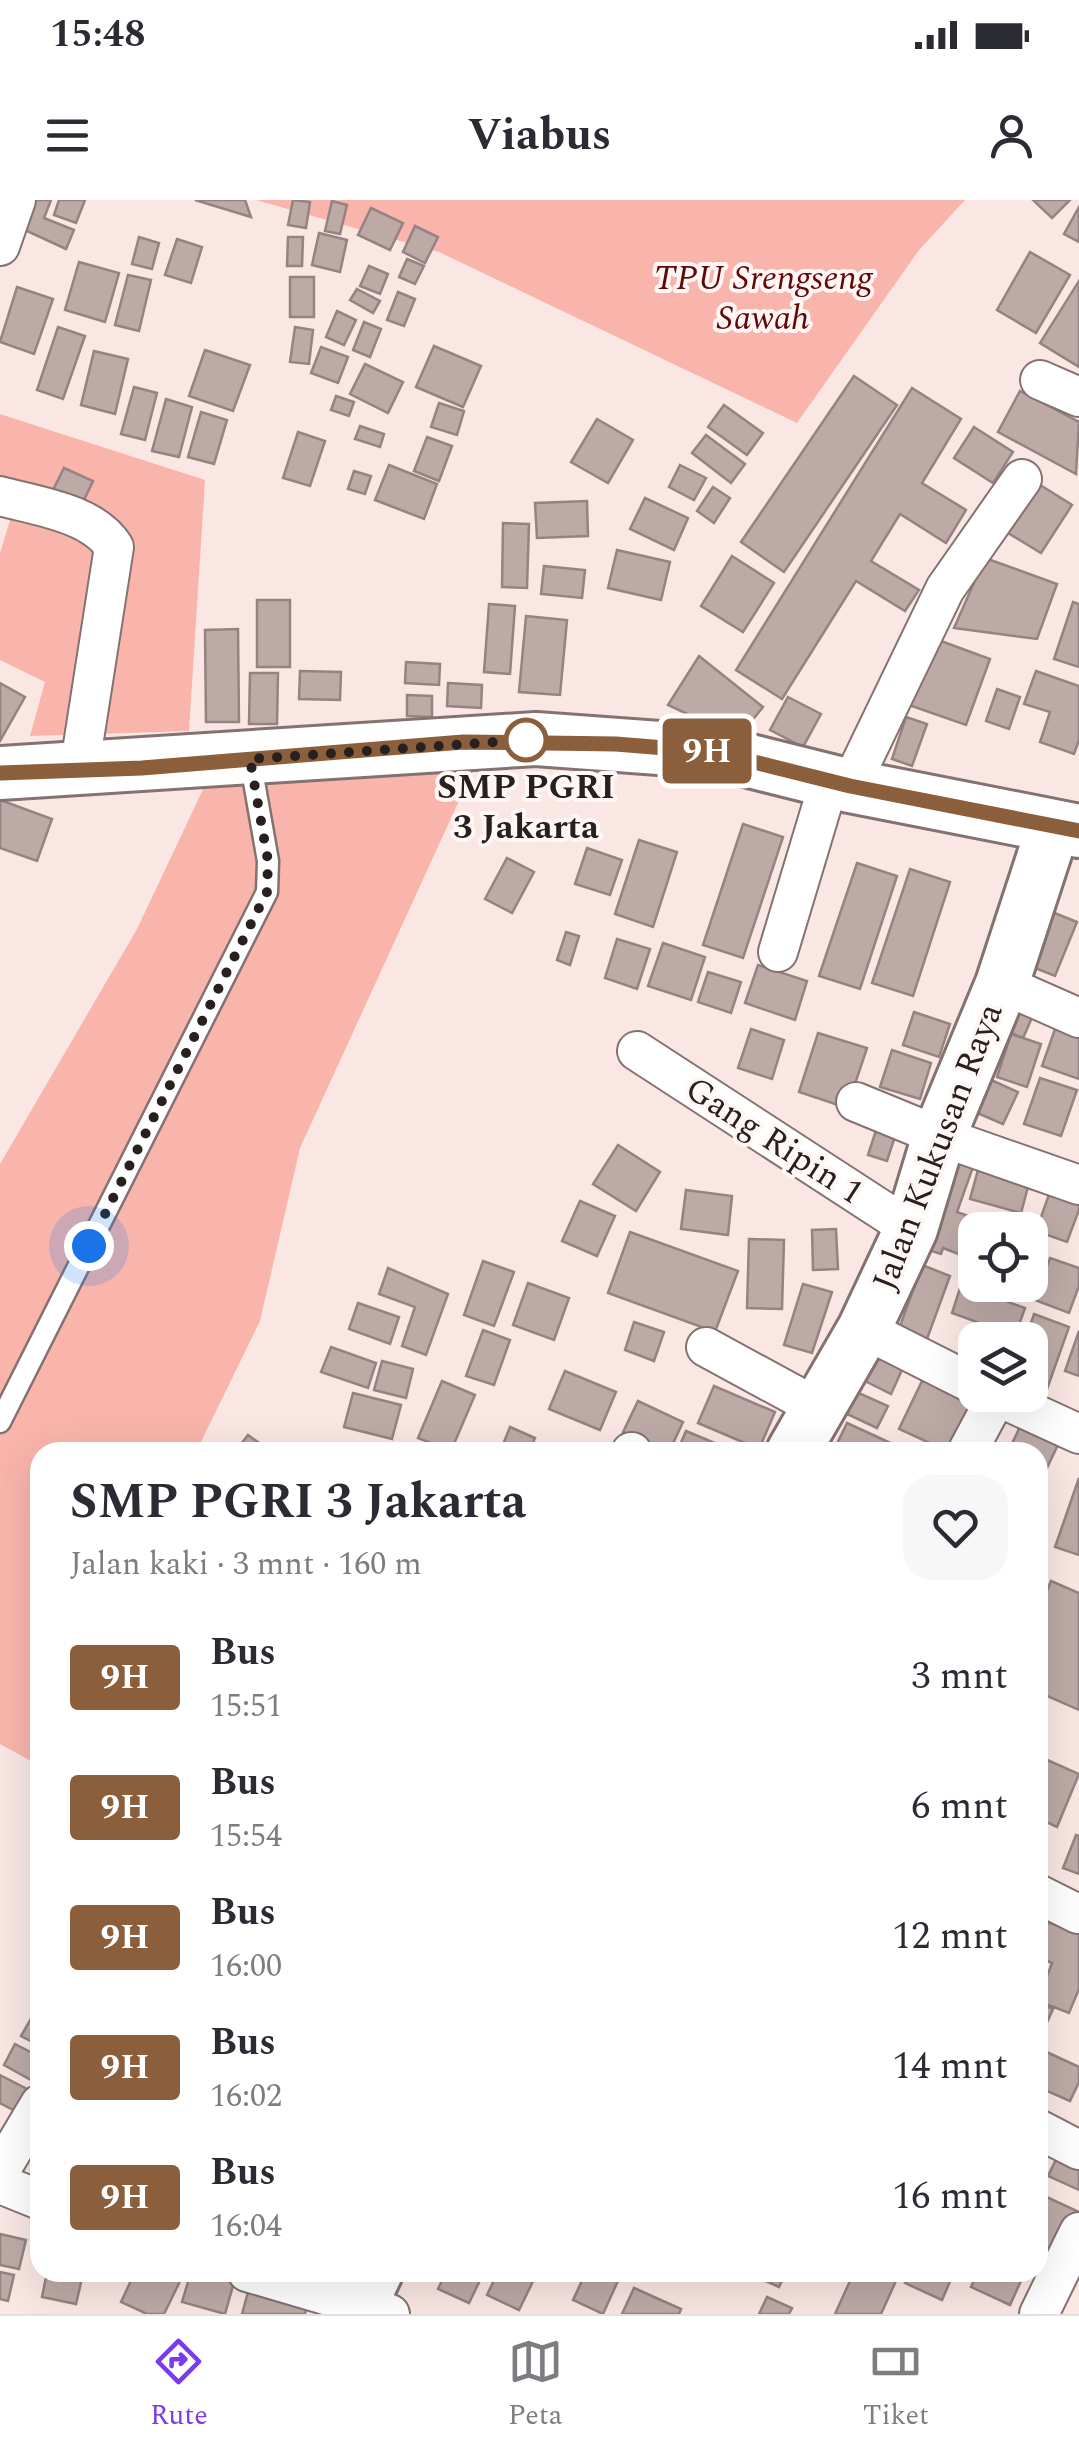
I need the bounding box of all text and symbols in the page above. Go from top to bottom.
text: 15:48 [50,6,145,64]
text: Viabus [467,101,612,170]
icon: menu [40,108,95,163]
icon: person [984,108,1039,163]
park label: TPU Srengseng Sawah [654,252,874,345]
line badge: 9H [662,718,752,784]
marker: SMP PGRI 3 Jakarta [505,719,547,761]
text: 9H [683,725,731,778]
place label: SMP PGRI 3 Jakarta [437,761,615,854]
street label: Jalan Kukusan Raya [859,995,1017,1299]
street label: Gang Ripin 1 [674,1063,874,1219]
map controls [958,1212,1048,1412]
button: locate [958,1212,1048,1302]
your location [64,1221,114,1271]
button: layers [958,1322,1048,1412]
text: SMP PGRI 3 Jakarta [70,1466,526,1539]
button: heart [903,1475,1008,1580]
text: Jalan kaki · 3 mnt · 160 m [70,1540,422,1589]
text: Bus [210,1624,276,1682]
text: 3 mnt [911,1648,1008,1706]
text: 9H [101,1651,149,1704]
text: 15:51 [210,1682,282,1731]
text: Bus [210,1754,276,1812]
text: 6 mnt [911,1778,1008,1836]
text: 9H [101,1781,149,1834]
text: 15:54 [210,1812,282,1861]
text: Bus [210,1884,276,1942]
text: 12 mnt [892,1908,1008,1966]
text: 9H [101,1911,149,1964]
text: 16:00 [210,1942,282,1991]
text: Bus [210,2014,276,2072]
text: 14 mnt [892,2038,1008,2096]
text: 9H [101,2041,149,2094]
text: 16:02 [210,2072,282,2121]
text: Bus [210,2144,276,2202]
text: 16 mnt [892,2168,1008,2226]
text: 9H [101,2171,149,2224]
text: 16:04 [210,2202,282,2251]
tab: Rute [150,2334,208,2437]
tab: Peta [508,2334,563,2437]
tab: Tiket [863,2334,929,2437]

